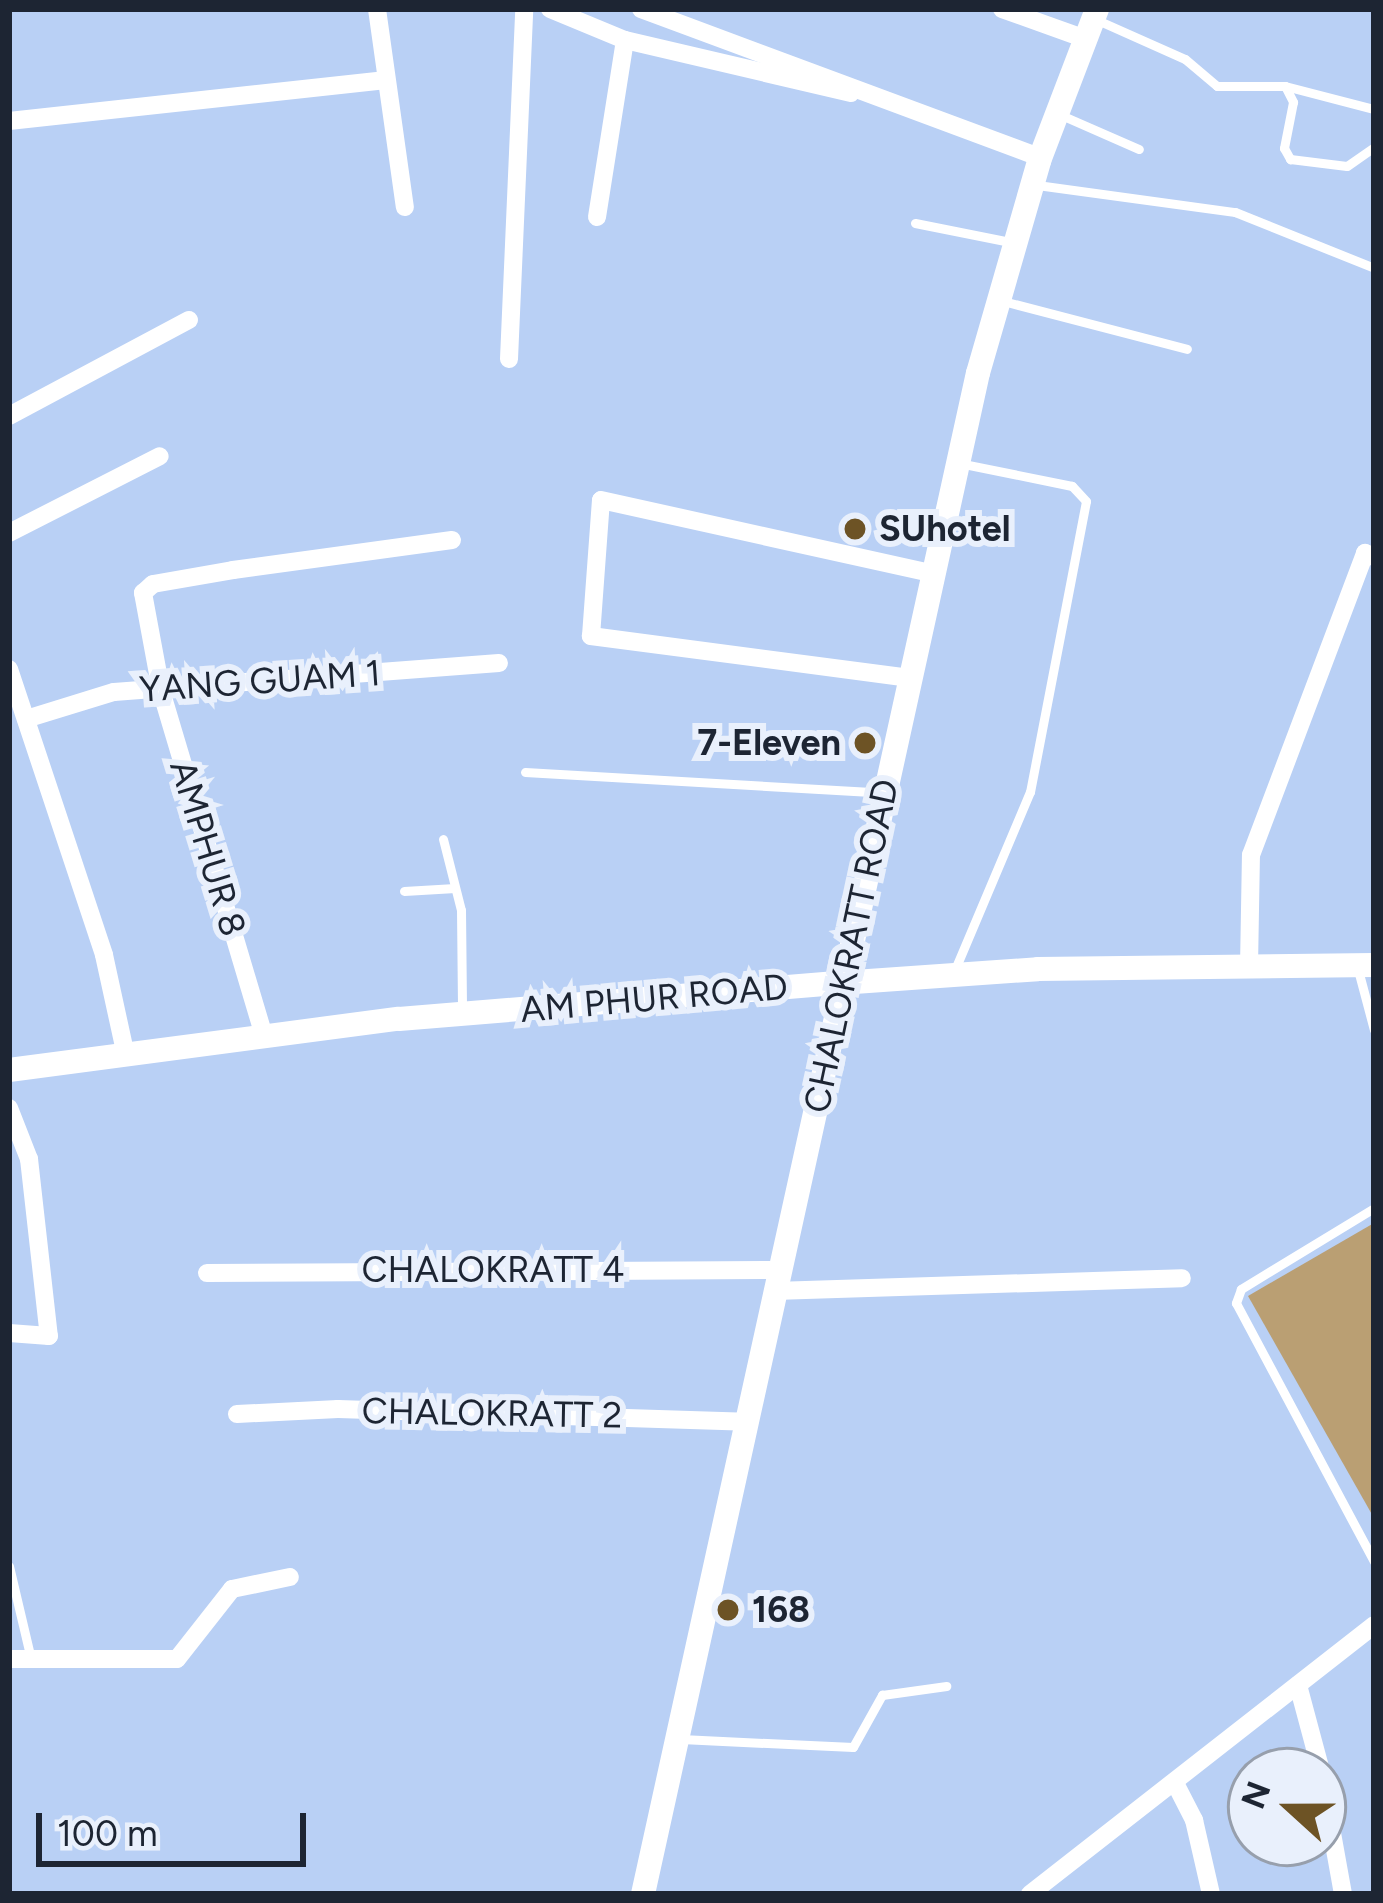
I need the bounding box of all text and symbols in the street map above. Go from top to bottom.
place label: SUhotel [879,507,1011,551]
marker: SUhotel [842,516,868,542]
street label: YANG GUAM 1 [138,651,382,711]
place label: 7-Eleven [697,721,841,765]
marker: 7-Eleven [852,730,878,756]
street label: AMPHUR 8 [161,755,255,941]
street label: CHALOKRATT ROAD [795,775,907,1117]
street label: AM PHUR ROAD [519,965,789,1031]
street label: CHALOKRATT 4 [362,1248,624,1292]
street label: CHALOKRATT 2 [361,1389,623,1437]
place label: 168 [752,1588,810,1632]
marker: 168 [715,1597,741,1623]
north arrow [1227,1747,1347,1867]
text: N [1233,1776,1278,1814]
scale bar [42,1789,312,1863]
text: 100 m [57,1812,158,1855]

